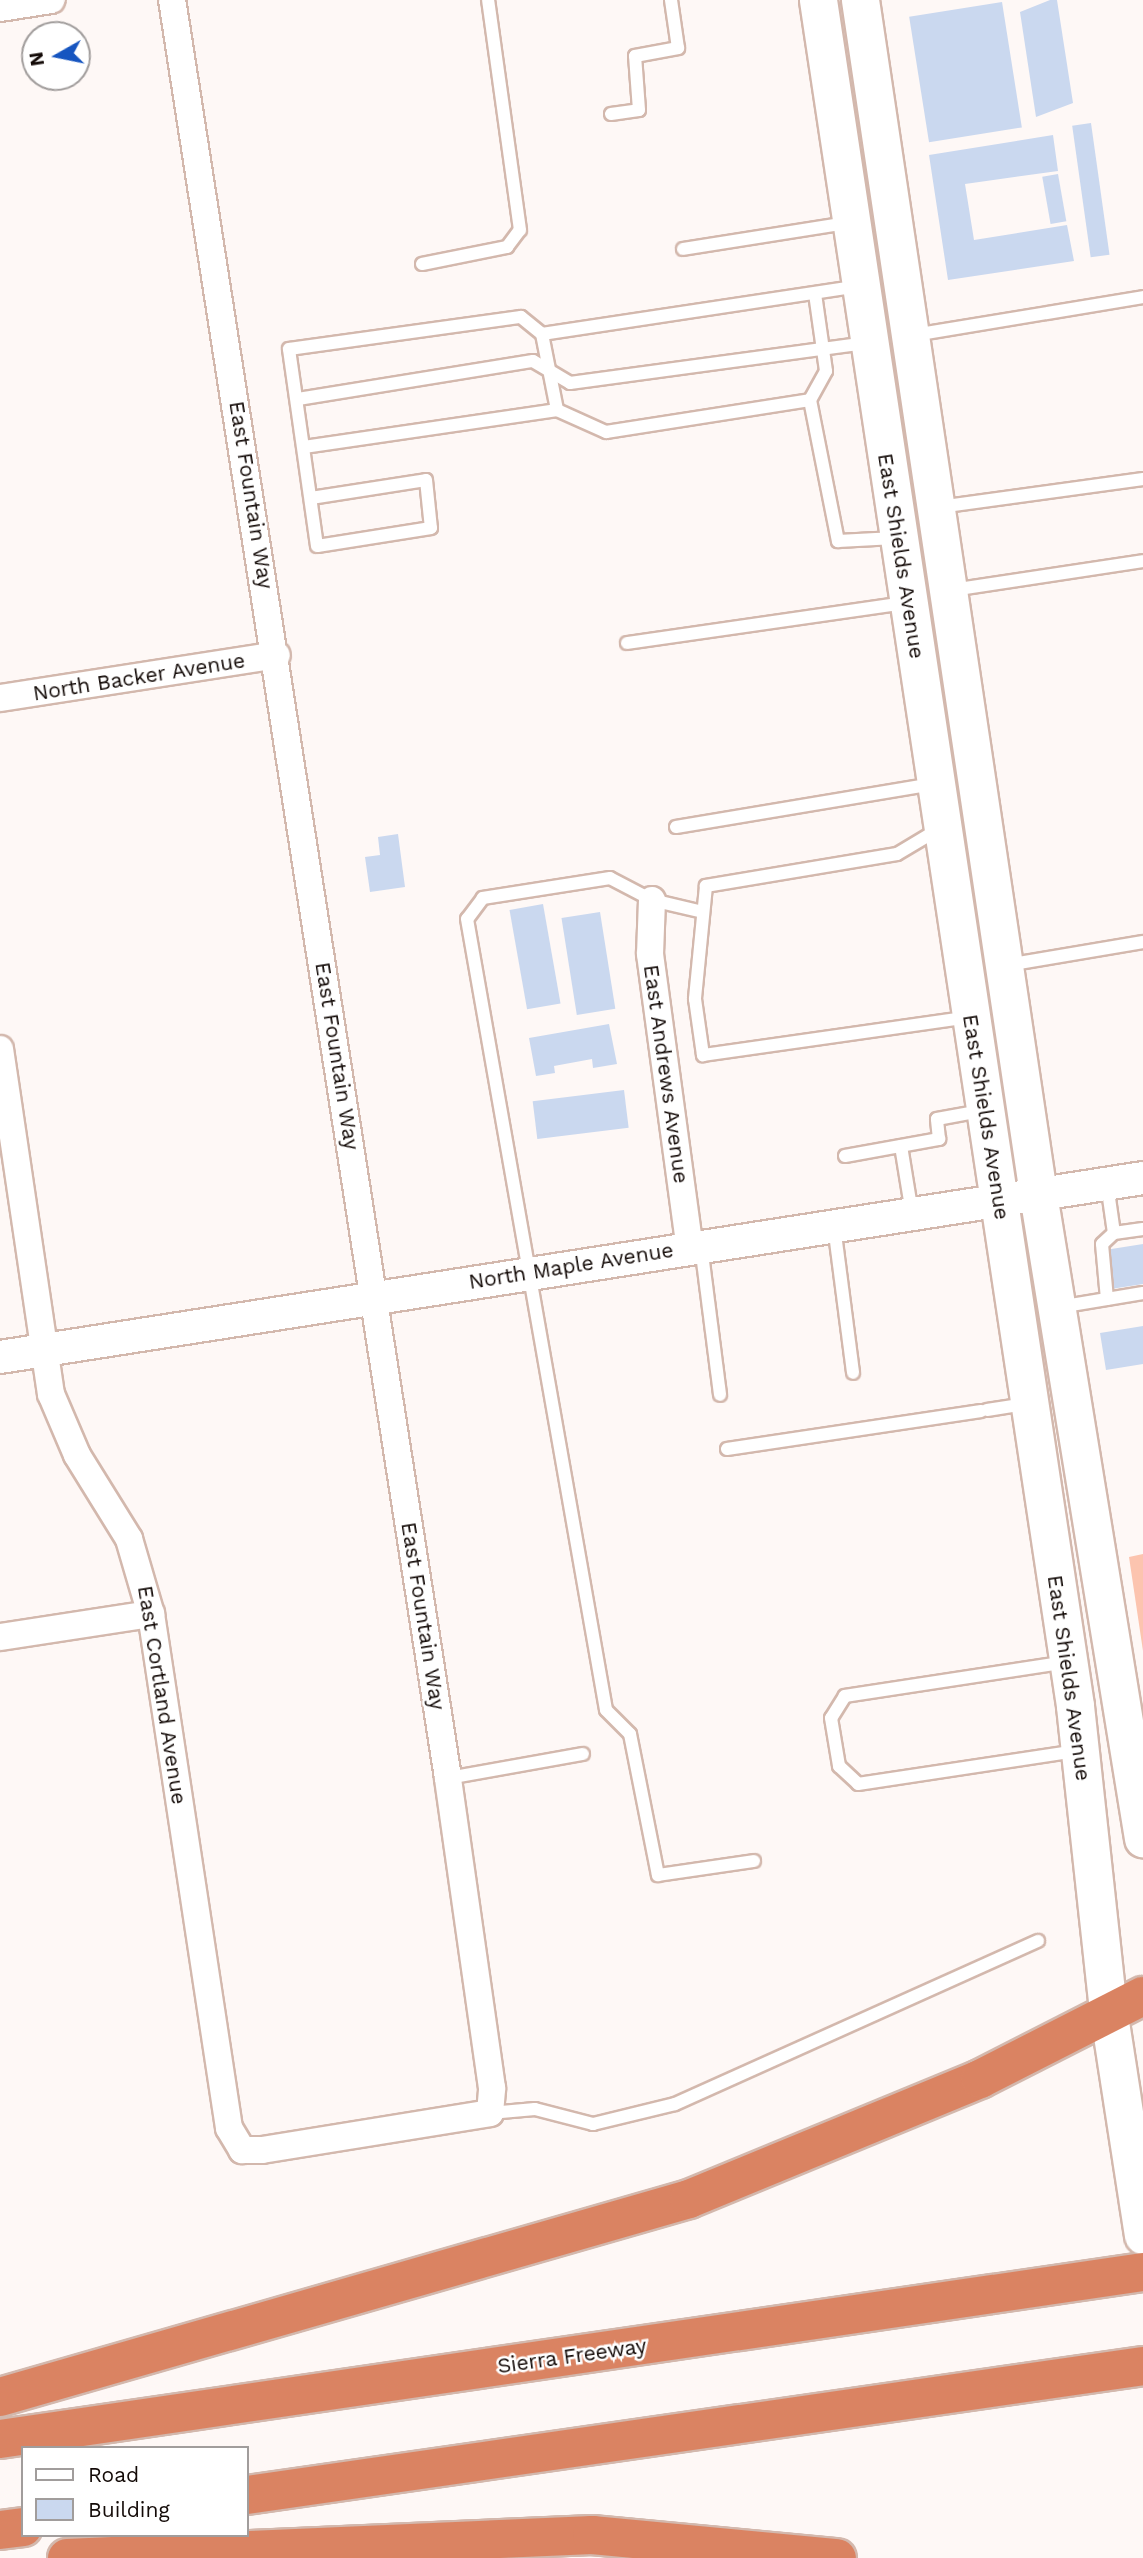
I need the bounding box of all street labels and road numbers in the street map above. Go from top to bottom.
street label: East Fountain Way [224,399,278,591]
street label: East Shields Avenue [872,451,930,661]
street label: North Backer Avenue [30,648,248,706]
street label: East Fountain Way [310,960,364,1152]
street label: East Andrews Avenue [638,962,694,1186]
street label: East Shields Avenue [957,1012,1015,1222]
street label: North Maple Avenue [467,1237,675,1295]
street label: East Fountain Way [396,1520,450,1712]
street label: East Shields Avenue [1042,1573,1096,1783]
street label: East Cortland Avenue [132,1583,192,1807]
street label: Sierra Freeway [496,2333,648,2379]

